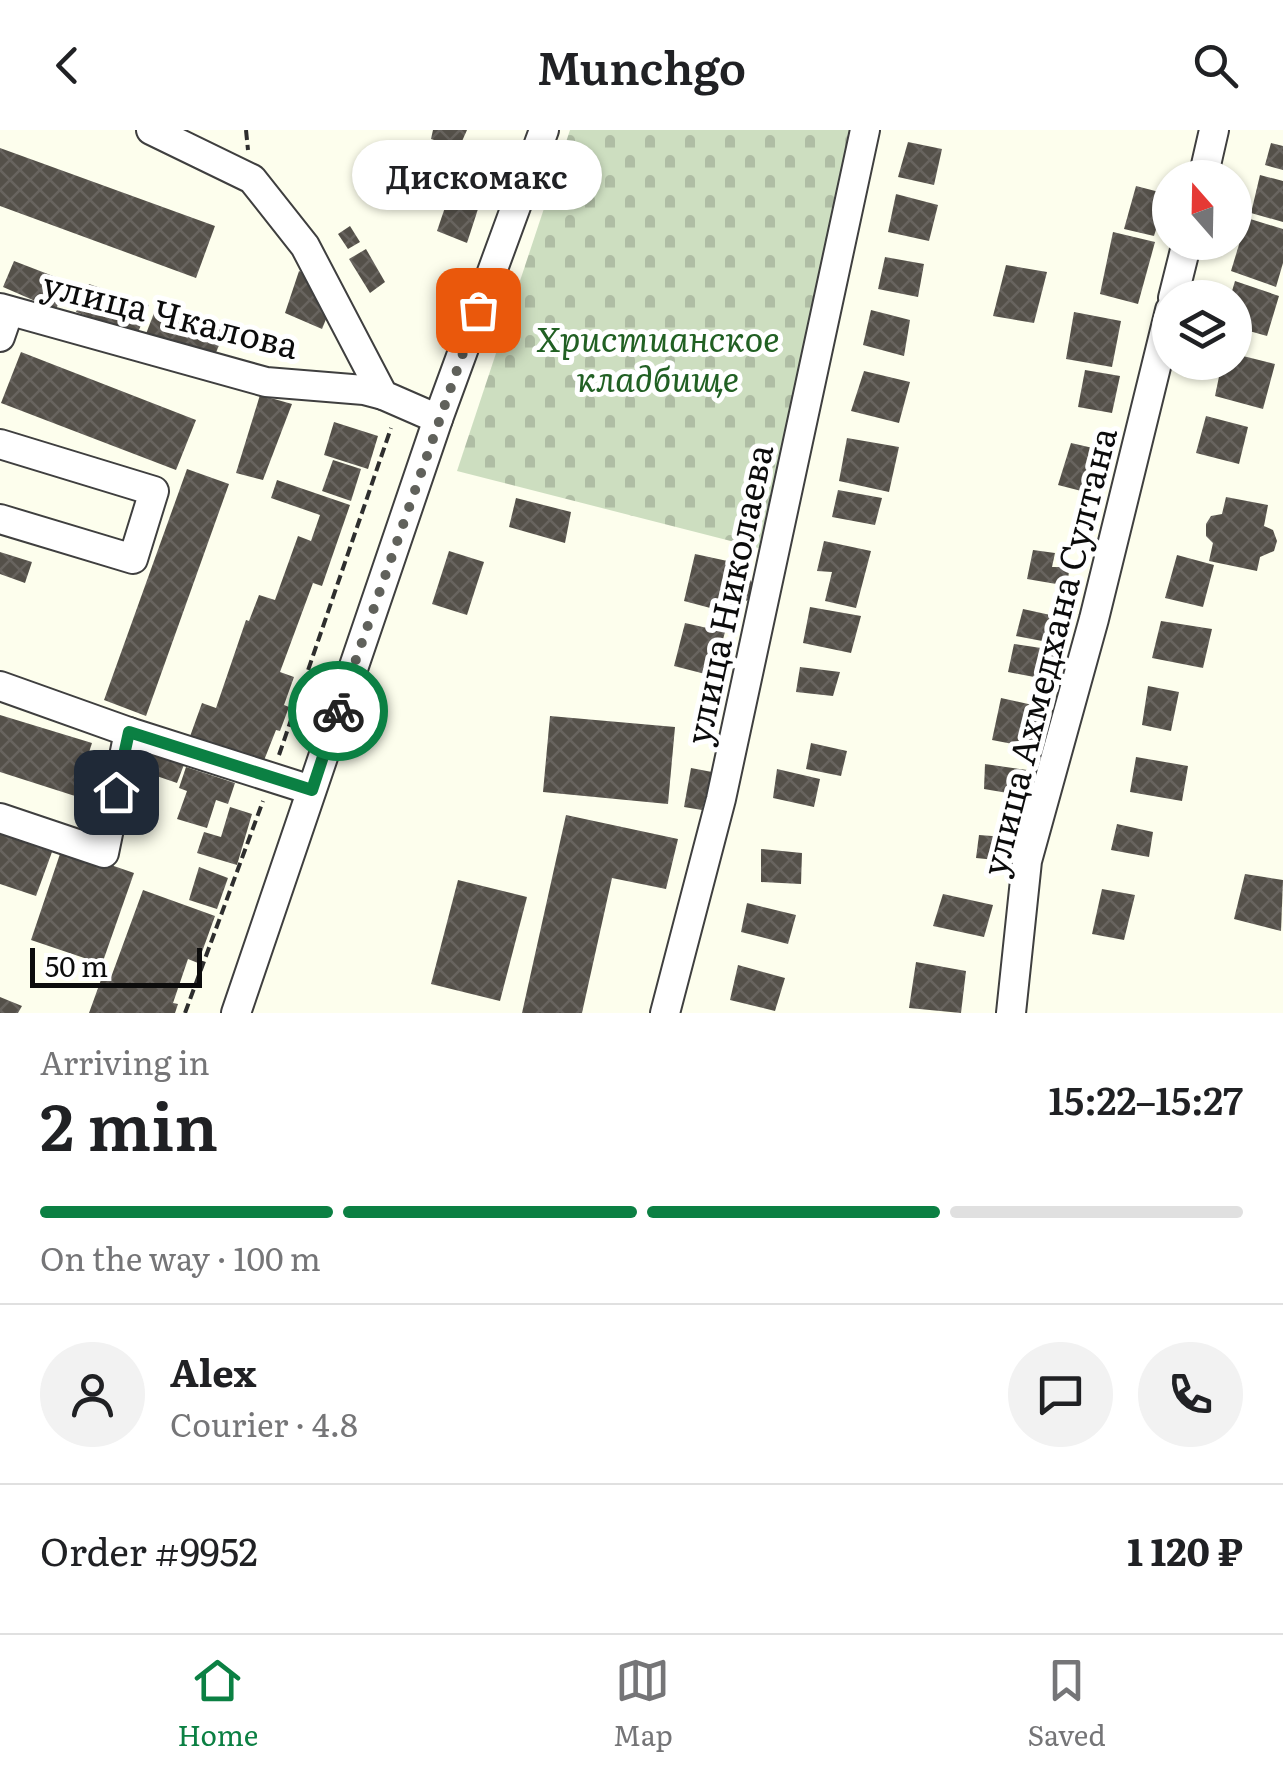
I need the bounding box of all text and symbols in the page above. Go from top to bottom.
text: Munchgo [537,32,746,99]
icon: back [40,38,95,93]
icon: search [1188,38,1243,93]
callout: Дискомакс [353,140,603,210]
text: Дискомакс [386,151,568,199]
north arrow [1152,160,1252,260]
map controls [1152,160,1252,380]
street label: улица Чкалова [37,256,305,370]
pin [436,268,521,353]
button: layers [1152,280,1252,380]
icon: bag [451,283,506,338]
park label: Христианское кладбище [536,311,780,403]
street label: улица Ахмедхана Султана [966,421,1128,881]
street label: улица Николаева [670,439,784,749]
courier [288,661,388,761]
icon: bike [311,684,366,739]
pin [74,750,159,835]
icon: home [89,765,144,820]
scale bar [30,943,202,988]
text: 50 m [45,944,108,986]
text: Arriving in [40,1037,210,1085]
text: 15:22–15:27 [1048,1070,1243,1127]
text: 2 min [40,1074,218,1171]
text: On the way · 100 m [40,1233,321,1281]
button: person [40,1342,145,1447]
text: Alex [170,1342,256,1399]
button: chat [1008,1342,1113,1447]
button: phone [1138,1342,1243,1447]
text: Courier · 4.8 [170,1399,358,1447]
text: Order #9952 [40,1521,258,1578]
text: 1 120 ₽ [1127,1521,1243,1578]
tab: Home [177,1653,258,1755]
tab: Map [613,1653,673,1755]
tab: Saved [1028,1653,1106,1755]

